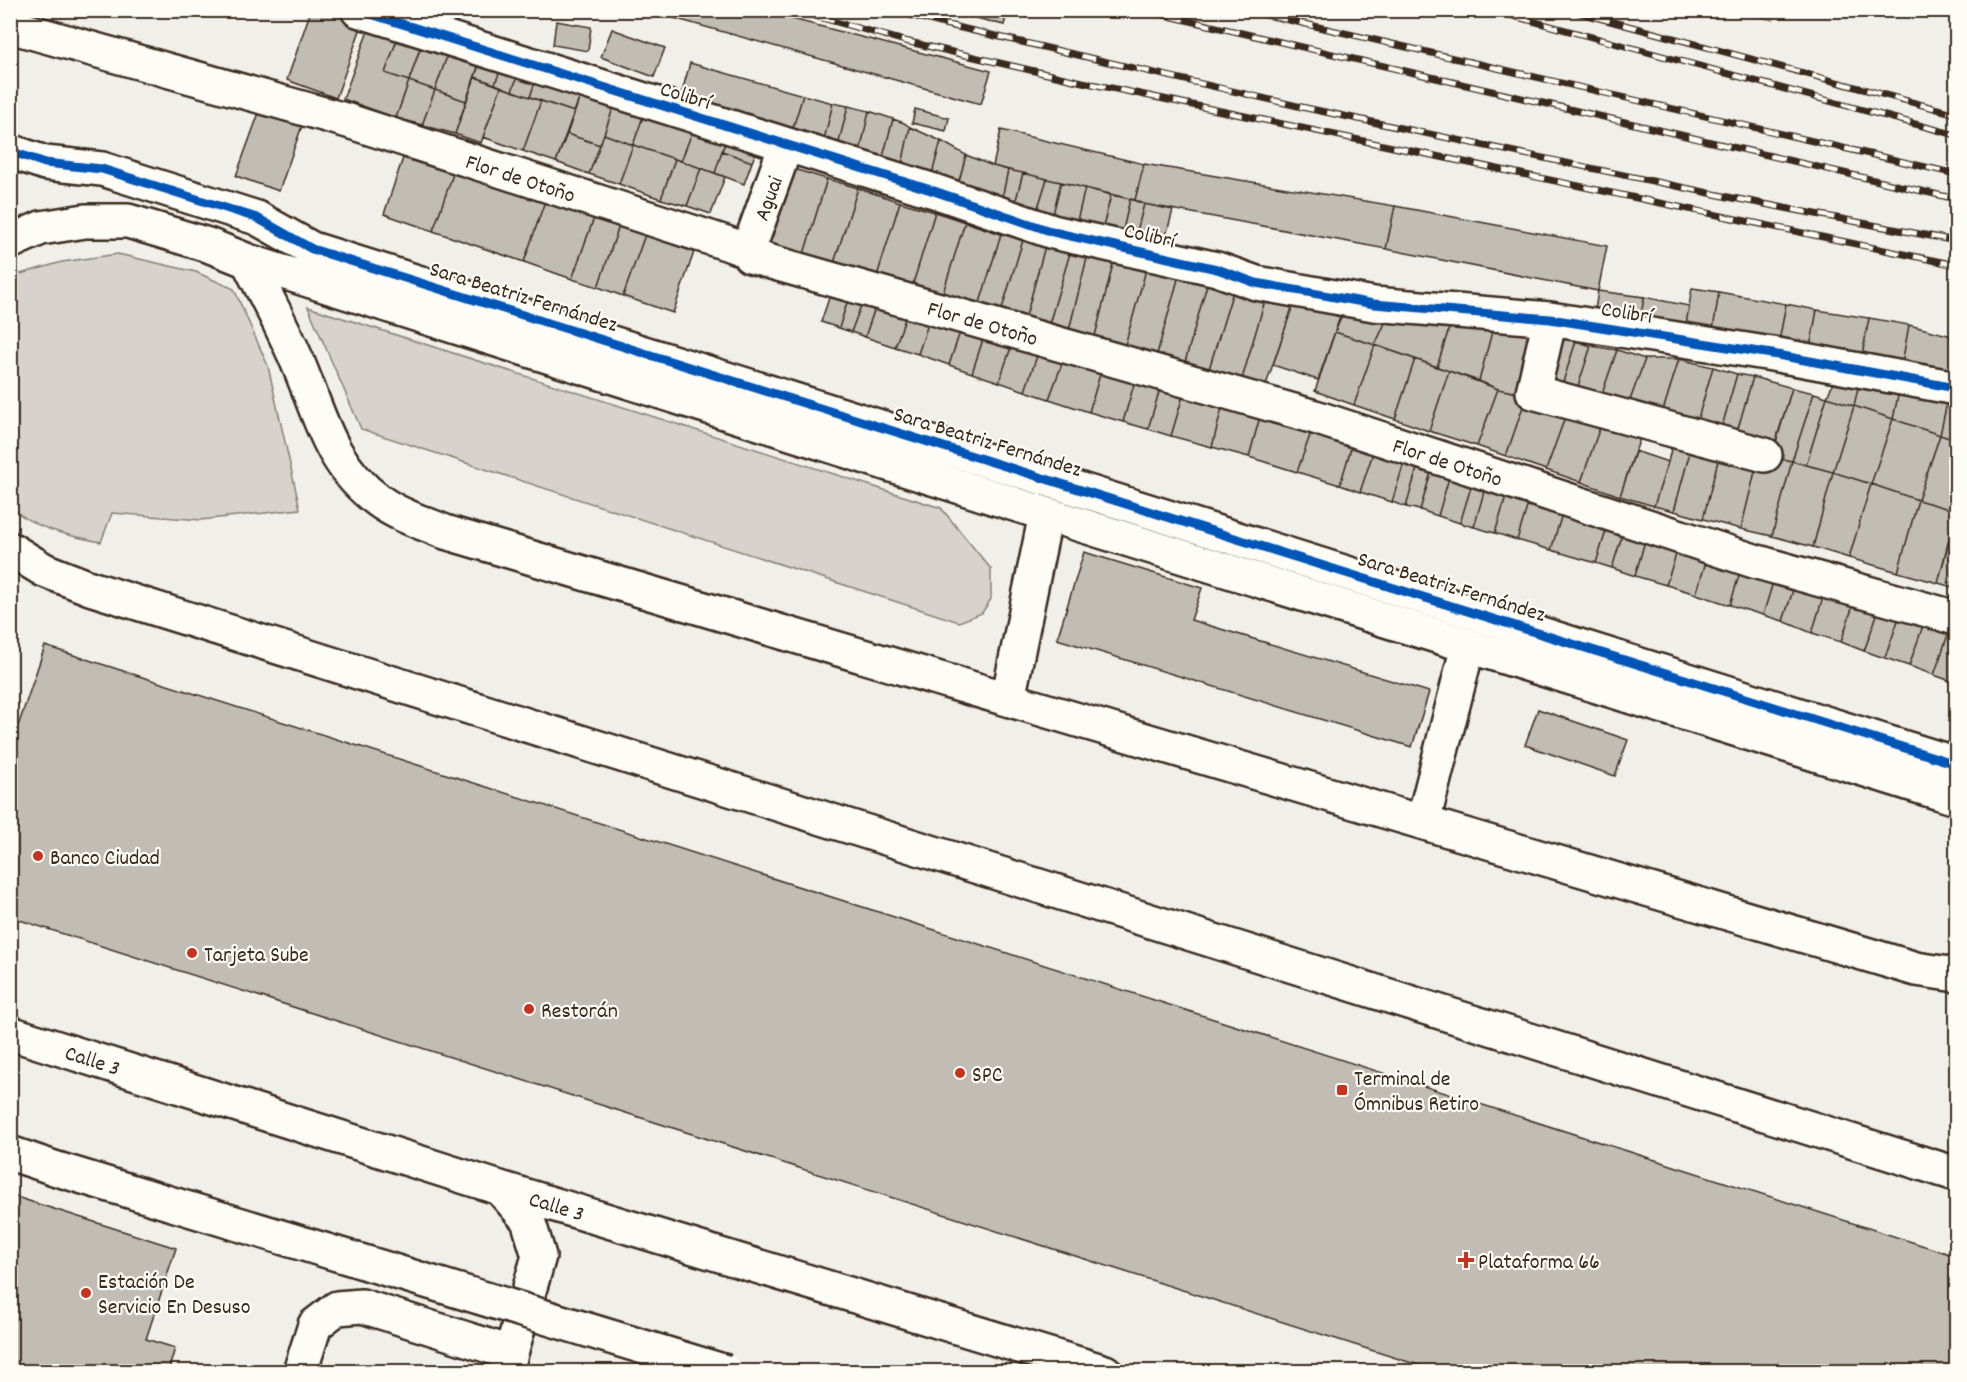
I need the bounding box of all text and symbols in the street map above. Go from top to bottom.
street label: Colibrí [656,75,716,120]
street label: Flor de Otoño [461,148,579,213]
street label: Aguai [748,173,793,226]
street label: Colibrí [1121,216,1180,259]
street label: Sara Beatriz Fernández [425,255,621,342]
street label: Flor de Otoño [923,295,1041,356]
street label: Colibrí [1599,295,1656,334]
street label: Sara Beatriz Fernández [889,400,1085,487]
street label: Flor de Otoño [1388,432,1506,497]
street label: Sara Beatriz Fernández [1353,545,1549,632]
place label: Banco Ciudad [50,844,160,875]
marker: Banco Ciudad [31,849,45,863]
place label: Tarjeta Sube [204,941,309,972]
marker: Tarjeta Sube [185,946,199,960]
place label: Restorán [541,997,618,1028]
marker: Restorán [522,1002,536,1016]
street label: Calle 3 [60,1039,123,1086]
place label: SPC [972,1061,1003,1092]
place label: Terminal de Ómnibus Retiro [1354,1065,1479,1121]
marker: SPC [953,1066,967,1080]
marker: Terminal de Ómnibus Retiro [1335,1083,1349,1097]
street label: Calle 3 [525,1185,587,1231]
place label: Plataforma 66 [1478,1248,1600,1279]
marker: Plataforma 66 [1459,1253,1473,1267]
place label: Estación De Servicio En Desuso [98,1268,250,1324]
marker: Estación De Servicio En Desuso [79,1286,93,1300]

